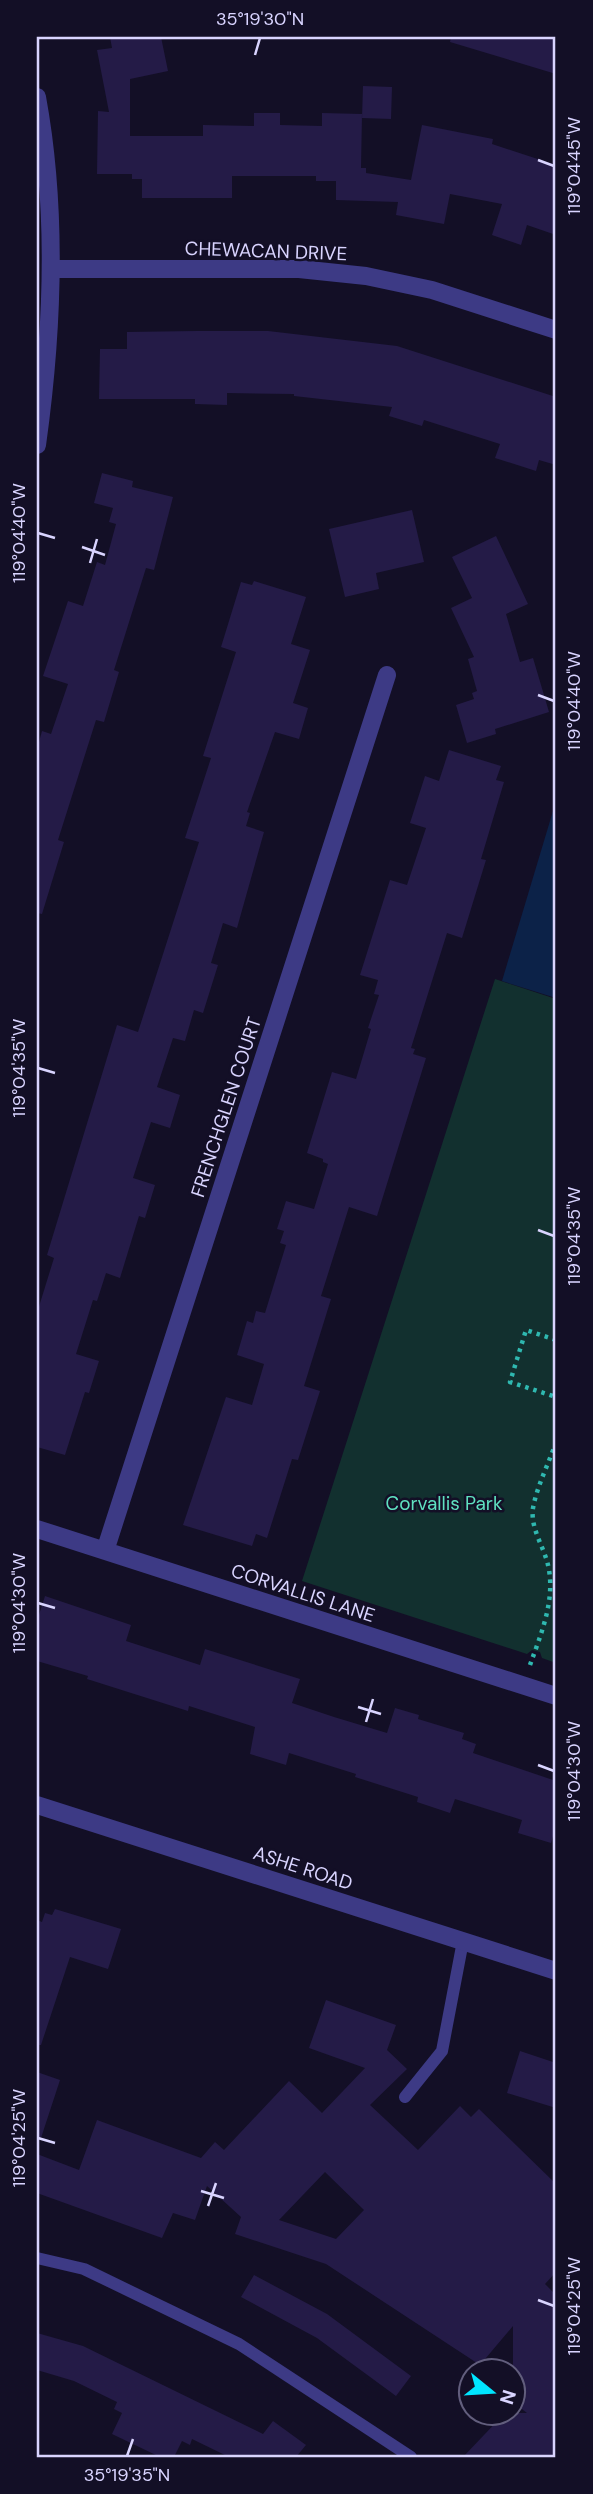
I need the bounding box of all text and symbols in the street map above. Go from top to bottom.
text: 35°19'30"N [216,7,304,31]
text: 119°04'45"W [562,117,586,215]
street label: CHEWACAN DRIVE [184,236,348,266]
text: 119°04'40"W [7,483,31,583]
text: 119°04'40"W [562,651,586,751]
street label: FRENCHGLEN COURT [185,1013,267,1200]
text: 119°04'35"W [7,1019,31,1117]
text: 119°04'35"W [562,1187,586,1285]
park label: Corvallis Park [386,1491,503,1516]
text: 119°04'30"W [7,1553,31,1653]
street label: CORVALLIS LANE [228,1558,378,1628]
text: 119°04'30"W [562,1721,586,1821]
street label: ASHE ROAD [250,1840,356,1896]
text: 119°04'25"W [7,2089,31,2187]
text: 119°04'25"W [562,2257,586,2355]
north arrow [456,2358,526,2428]
text: N [494,2387,522,2408]
text: 35°19'35"N [84,2463,170,2487]

